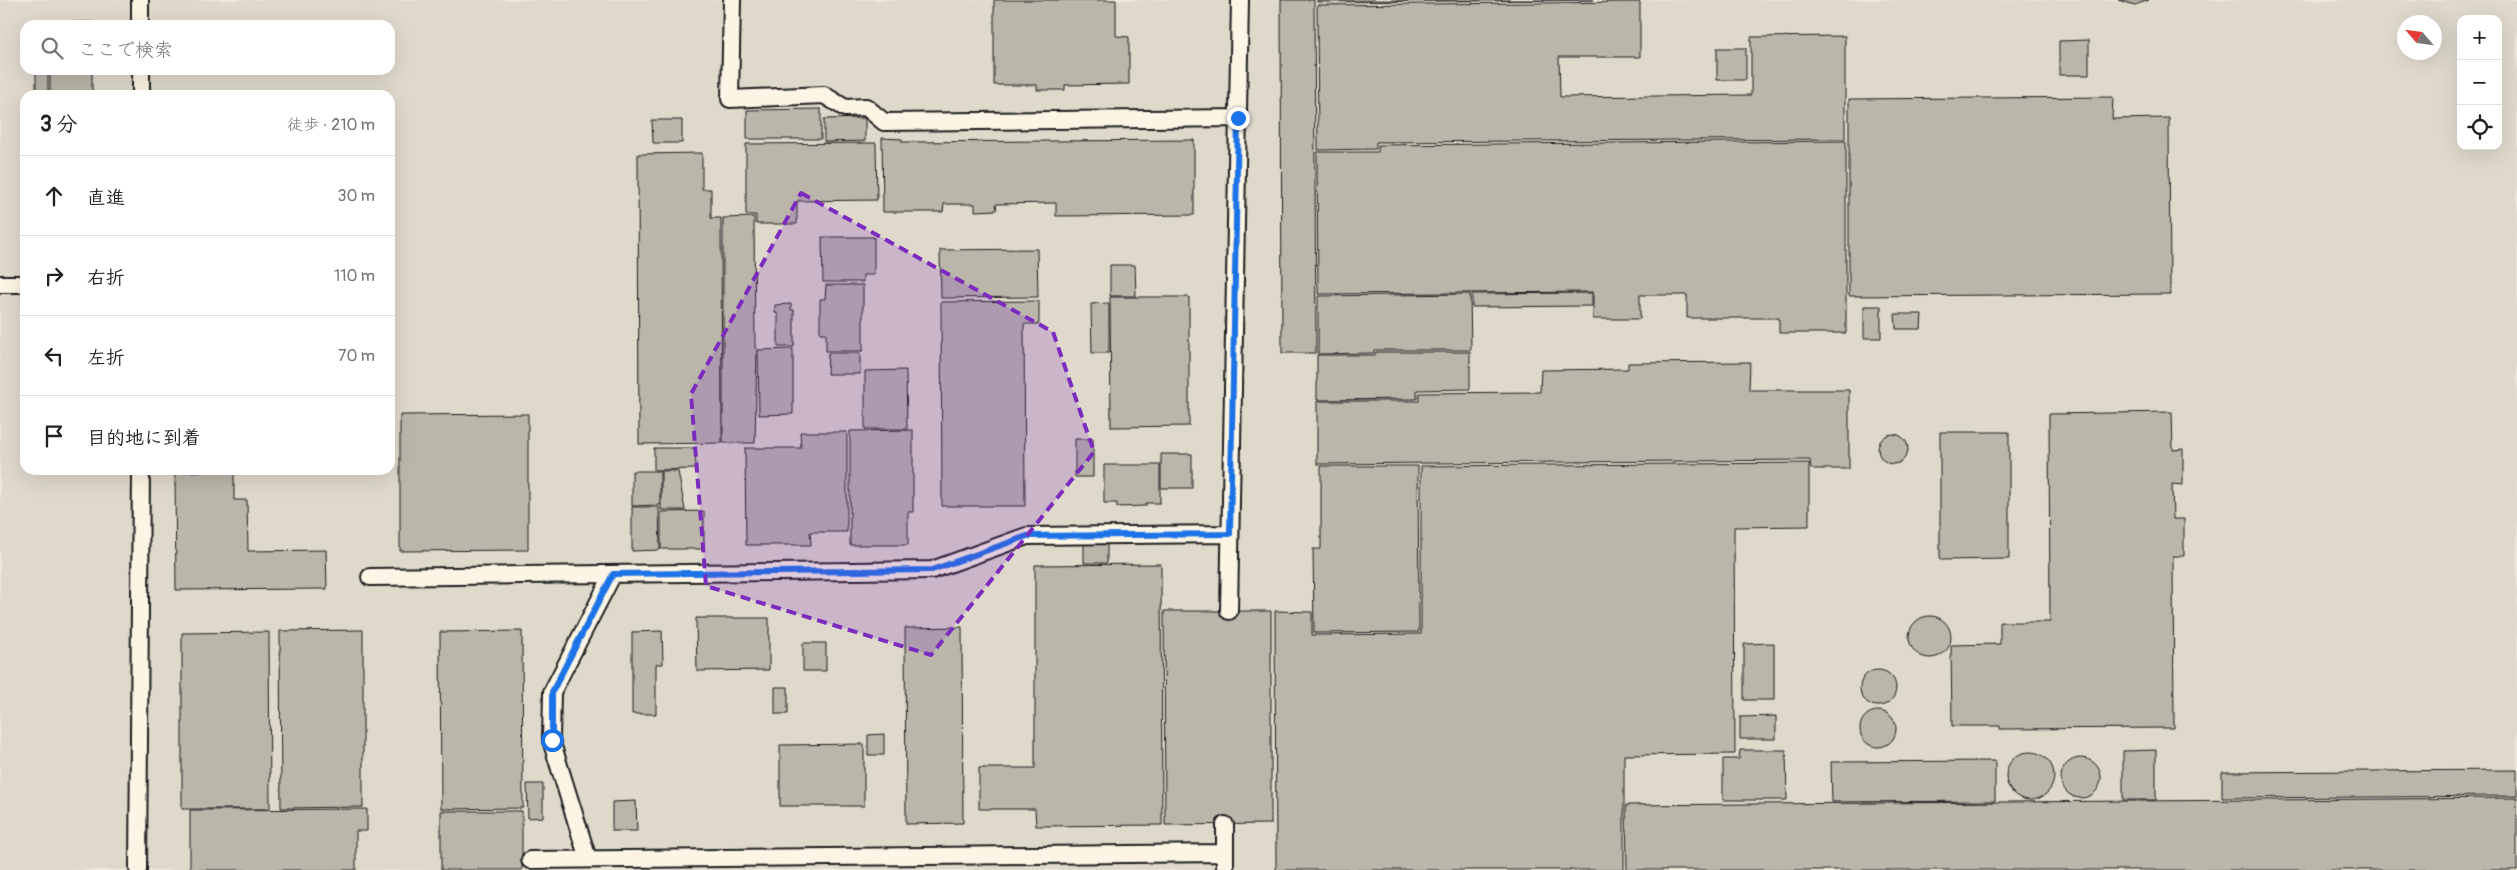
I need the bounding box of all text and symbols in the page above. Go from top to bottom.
north arrow [2397,15,2442,60]
map controls [2457,15,2502,150]
button: + [2457,15,2502,60]
search box [20,20,395,75]
icon: search [38,34,66,62]
text: ここで検索 [78,38,173,62]
button: − [2457,60,2502,105]
button: locate [2457,105,2502,150]
route end [1227,107,1250,130]
text: 3 分 [40,111,77,138]
text: 徒歩 · 210 m [287,115,375,135]
icon: ahead [40,182,68,210]
text: 直進 [87,186,125,210]
text: 30 m [337,186,375,206]
icon: right [40,262,68,290]
text: 右折 [87,266,125,290]
text: 110 m [334,266,375,286]
icon: left [40,342,68,370]
text: 左折 [87,346,125,370]
text: 70 m [338,346,375,366]
icon: arrive [40,422,68,450]
text: 目的地に到着 [87,426,201,450]
route start [541,729,564,752]

